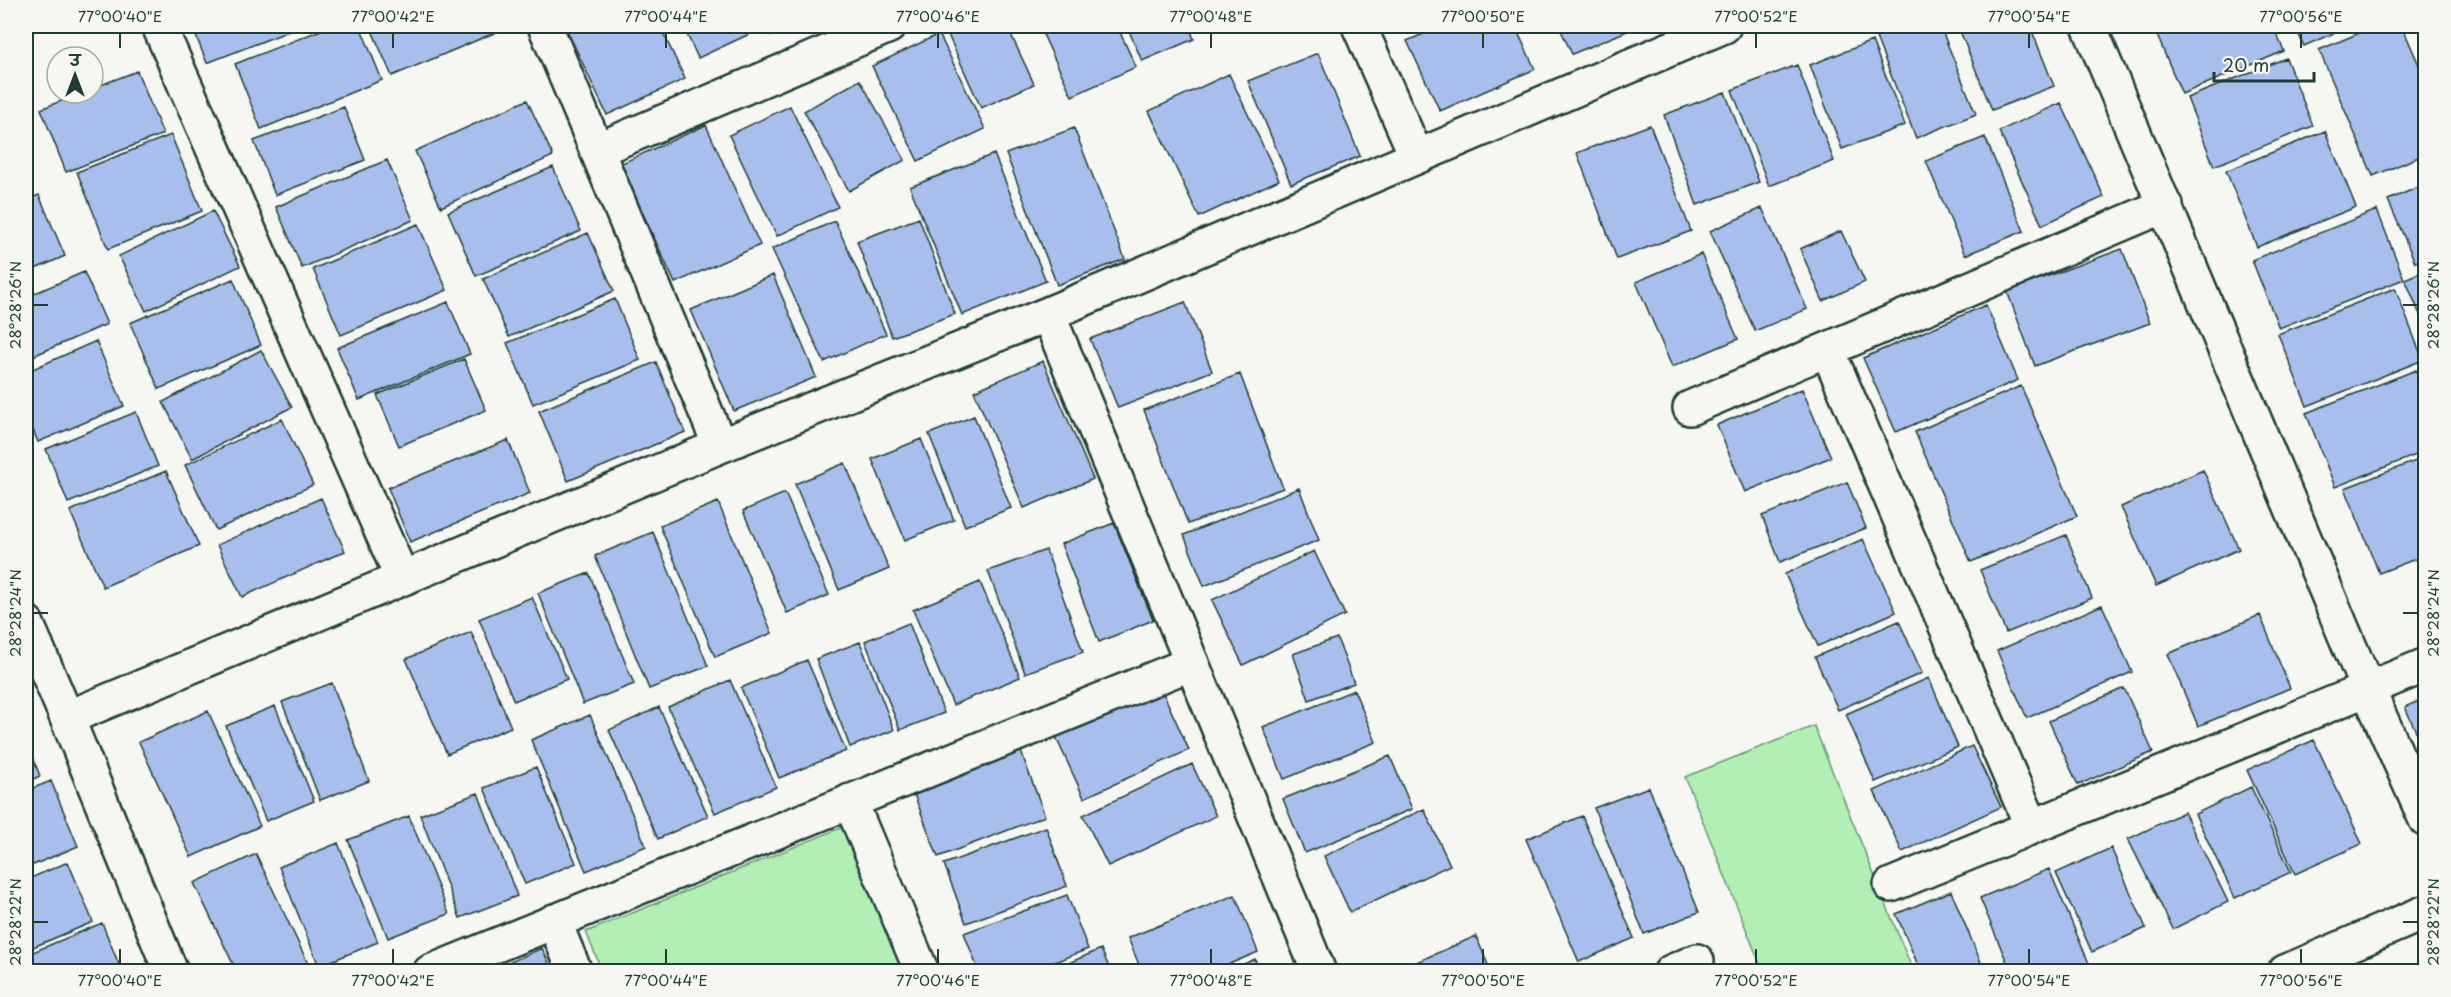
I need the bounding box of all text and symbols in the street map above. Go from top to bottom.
text: 77°00'40"E [78,4,162,27]
text: 77°00'42"E [351,4,435,27]
text: 77°00'44"E [624,4,708,27]
text: 77°00'46"E [896,4,980,27]
text: 77°00'48"E [1170,4,1252,27]
text: 77°00'50"E [1441,4,1525,27]
text: 77°00'52"E [1714,4,1798,27]
text: 77°00'54"E [1987,4,2071,27]
text: 77°00'56"E [2259,4,2343,27]
north arrow [45,45,105,105]
scale bar [2214,45,2314,83]
text: उ [68,47,82,71]
text: 20 m [2223,51,2269,78]
text: 28°28'26"N [3,261,26,349]
text: 28°28'26"N [2421,261,2444,349]
text: 28°28'24"N [3,569,26,657]
text: 28°28'24"N [2421,569,2444,657]
text: 28°28'22"N [3,878,26,966]
text: 28°28'22"N [2421,878,2444,966]
text: 77°00'40"E [78,968,162,991]
text: 77°00'42"E [351,968,435,991]
text: 77°00'44"E [624,968,708,991]
text: 77°00'46"E [896,968,980,991]
text: 77°00'48"E [1170,968,1252,991]
text: 77°00'50"E [1441,968,1525,991]
text: 77°00'52"E [1714,968,1798,991]
text: 77°00'54"E [1987,968,2071,991]
text: 77°00'56"E [2259,968,2343,991]

